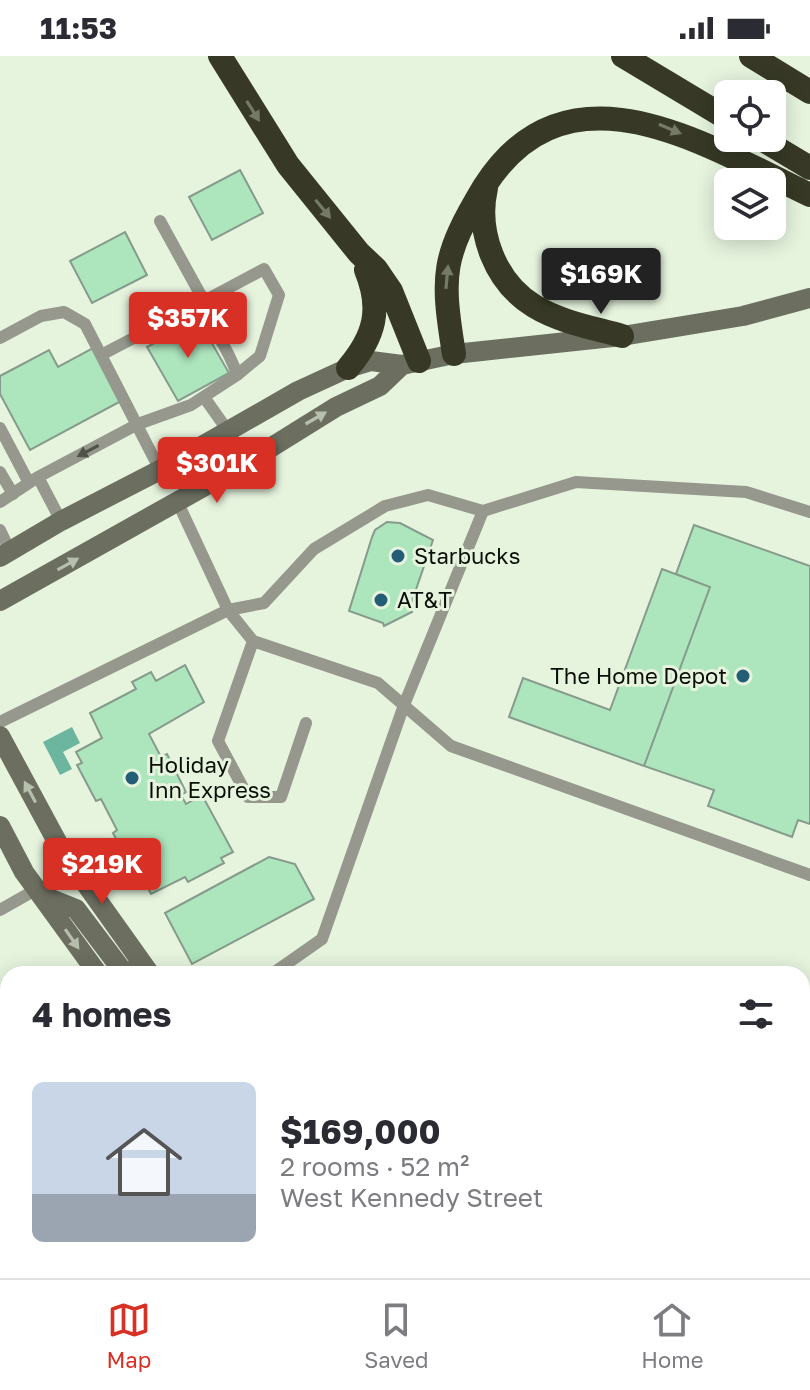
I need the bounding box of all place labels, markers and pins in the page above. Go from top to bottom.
pin: $169K [545,248,657,316]
pin: $357K [132,292,244,360]
pin: $301K [161,437,273,505]
place label: Starbucks [414,542,520,569]
marker: Starbucks [389,547,407,565]
place label: AT&T [397,586,452,613]
marker: AT&T [372,591,390,609]
place label: The Home Depot [550,662,727,689]
marker: The Home Depot [734,667,752,685]
place label: Holiday Inn Express [148,751,271,803]
marker: Holiday Inn Express [123,769,141,787]
pin: $219K [46,838,158,906]

